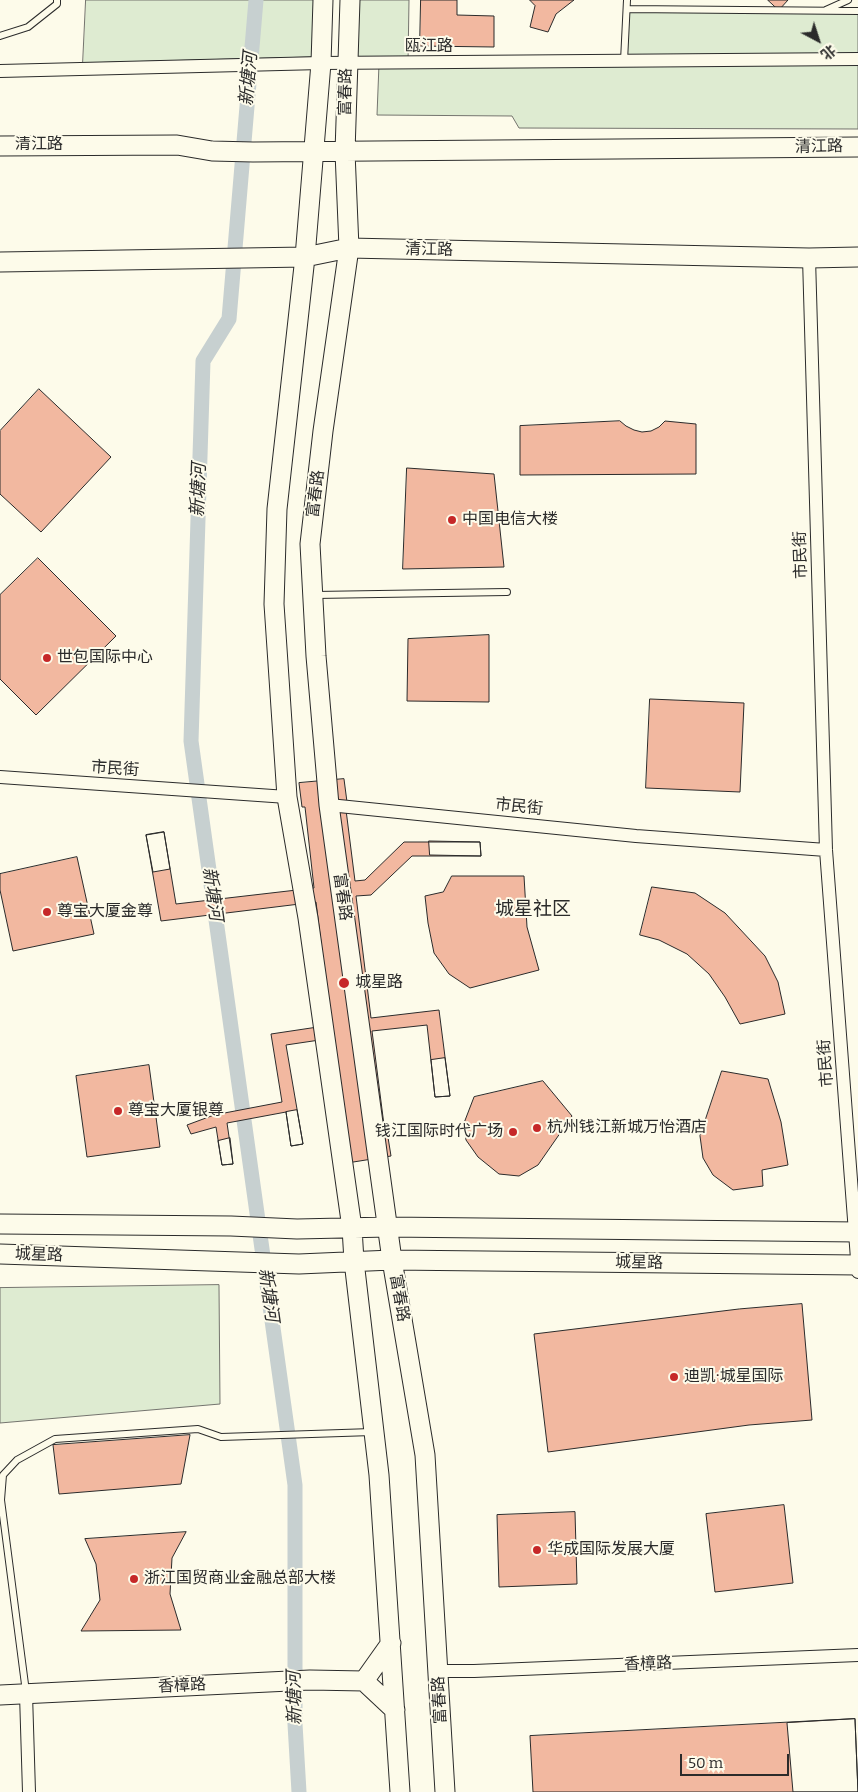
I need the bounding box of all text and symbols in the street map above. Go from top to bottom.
north arrow [793,15,843,65]
street label: 瓯江路 [405,37,453,57]
text: 北 [817,41,839,63]
water label: 新塘河 [236,51,262,107]
street label: 富春路 [336,68,356,116]
street label: 清江路 [15,135,63,155]
street label: 清江路 [795,137,843,157]
street label: 清江路 [405,240,453,260]
water label: 新塘河 [187,463,211,517]
street label: 富春路 [304,469,328,519]
place label: 中国电信大楼 [462,510,558,530]
marker: 中国电信大楼 [446,514,458,526]
street label: 市民街 [791,531,811,579]
place label: 世包国际中心 [57,648,153,668]
marker: 世包国际中心 [41,652,53,664]
street label: 市民街 [90,758,140,780]
street label: 市民街 [494,795,544,819]
water label: 新塘河 [198,866,226,922]
street label: 富春路 [329,872,355,922]
district label: 城星社区 [495,899,571,921]
place label: 尊宝大厦金尊 [57,902,153,922]
marker: 尊宝大厦金尊 [41,906,53,918]
place label: 城星路 [355,973,403,993]
marker: 城星路 [337,976,351,990]
street label: 市民街 [815,1038,837,1088]
place label: 尊宝大厦银尊 [128,1101,224,1121]
marker: 尊宝大厦银尊 [112,1105,124,1117]
place label: 杭州钱江新城万怡酒店 [547,1118,707,1138]
place label: 钱江国际时代广场 [375,1122,503,1142]
marker: 杭州钱江新城万怡酒店 [531,1122,543,1134]
marker: 钱江国际时代广场 [507,1126,519,1138]
street label: 城星路 [15,1245,63,1265]
street label: 城星路 [615,1253,663,1273]
water label: 新塘河 [254,1267,282,1323]
street label: 富春路 [385,1273,413,1323]
place label: 迪凯·城星国际 [684,1367,783,1387]
marker: 迪凯·城星国际 [668,1371,680,1383]
place label: 华成国际发展大厦 [547,1540,675,1560]
marker: 华成国际发展大厦 [531,1544,543,1556]
place label: 浙江国贸商业金融总部大楼 [144,1569,336,1589]
marker: 浙江国贸商业金融总部大楼 [128,1573,140,1585]
street label: 香樟路 [624,1654,672,1674]
water label: 新塘河 [284,1671,306,1725]
street label: 香樟路 [158,1675,206,1697]
street label: 富春路 [429,1676,451,1724]
scale bar [683,1744,792,1776]
text: 50 m [688,1754,723,1772]

